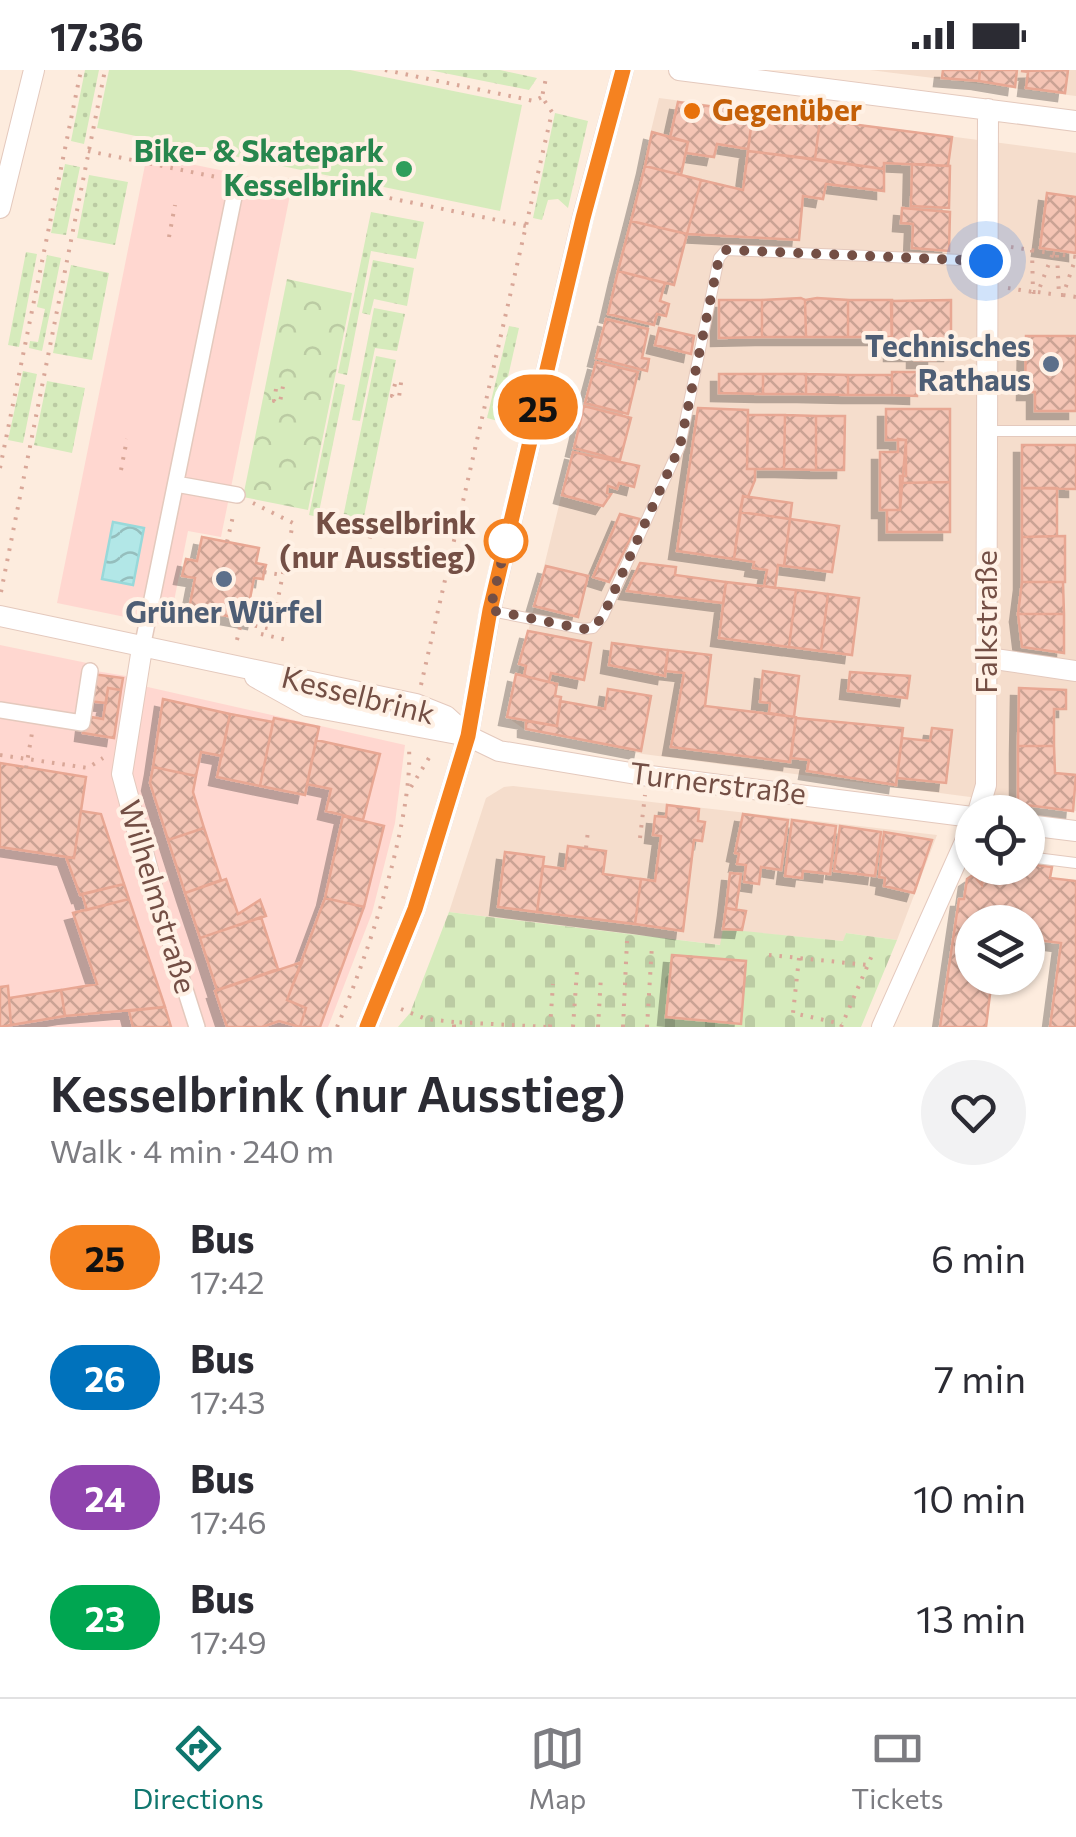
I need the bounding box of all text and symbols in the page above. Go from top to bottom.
text: 17:36 [50,12,144,59]
place label: Gegenüber [712,90,862,127]
marker: Gegenüber [681,100,703,122]
place label: Bike- & Skatepark Kesselbrink [134,131,384,202]
marker: Bike- & Skatepark Kesselbrink [393,158,415,180]
your location [961,236,1011,286]
place label: Technisches Rathaus [865,326,1031,397]
marker: Technisches Rathaus [1040,353,1062,375]
line badge: 25 [493,374,583,440]
text: 25 [518,386,558,429]
place label: Kesselbrink (nur Ausstieg) [279,503,476,574]
marker: Kesselbrink (nur Ausstieg) [485,520,527,562]
street label: Falkstraße [966,550,1003,694]
marker: Grüner Würfel [213,568,235,590]
place label: Grüner Würfel [125,592,323,629]
street label: Kesselbrink [278,657,439,730]
street label: Turnerstraße [628,752,809,811]
street label: Wilhelmstraße [112,795,206,997]
map controls [955,795,1045,995]
button: locate [955,795,1045,885]
button: layers [955,905,1045,995]
button: heart [921,1060,1026,1165]
text: Kesselbrink (nur Ausstieg) [50,1063,625,1122]
text: Walk · 4 min · 240 m [50,1130,334,1170]
text: Bus [190,1214,255,1261]
text: 6 min [931,1234,1026,1281]
text: 25 [85,1236,125,1279]
text: 17:42 [190,1261,265,1301]
text: Bus [190,1334,255,1381]
text: 7 min [934,1354,1026,1401]
text: 26 [84,1356,126,1399]
text: 17:43 [190,1381,266,1421]
text: Bus [190,1454,255,1501]
text: 10 min [913,1474,1026,1521]
text: 24 [85,1476,125,1519]
text: 17:46 [190,1501,267,1541]
text: Bus [190,1574,255,1621]
text: 13 min [916,1594,1026,1641]
text: 23 [85,1596,125,1639]
text: 17:49 [190,1621,267,1661]
tab: Directions [132,1721,264,1815]
tab: Map [529,1721,586,1815]
tab: Tickets [851,1721,944,1815]

